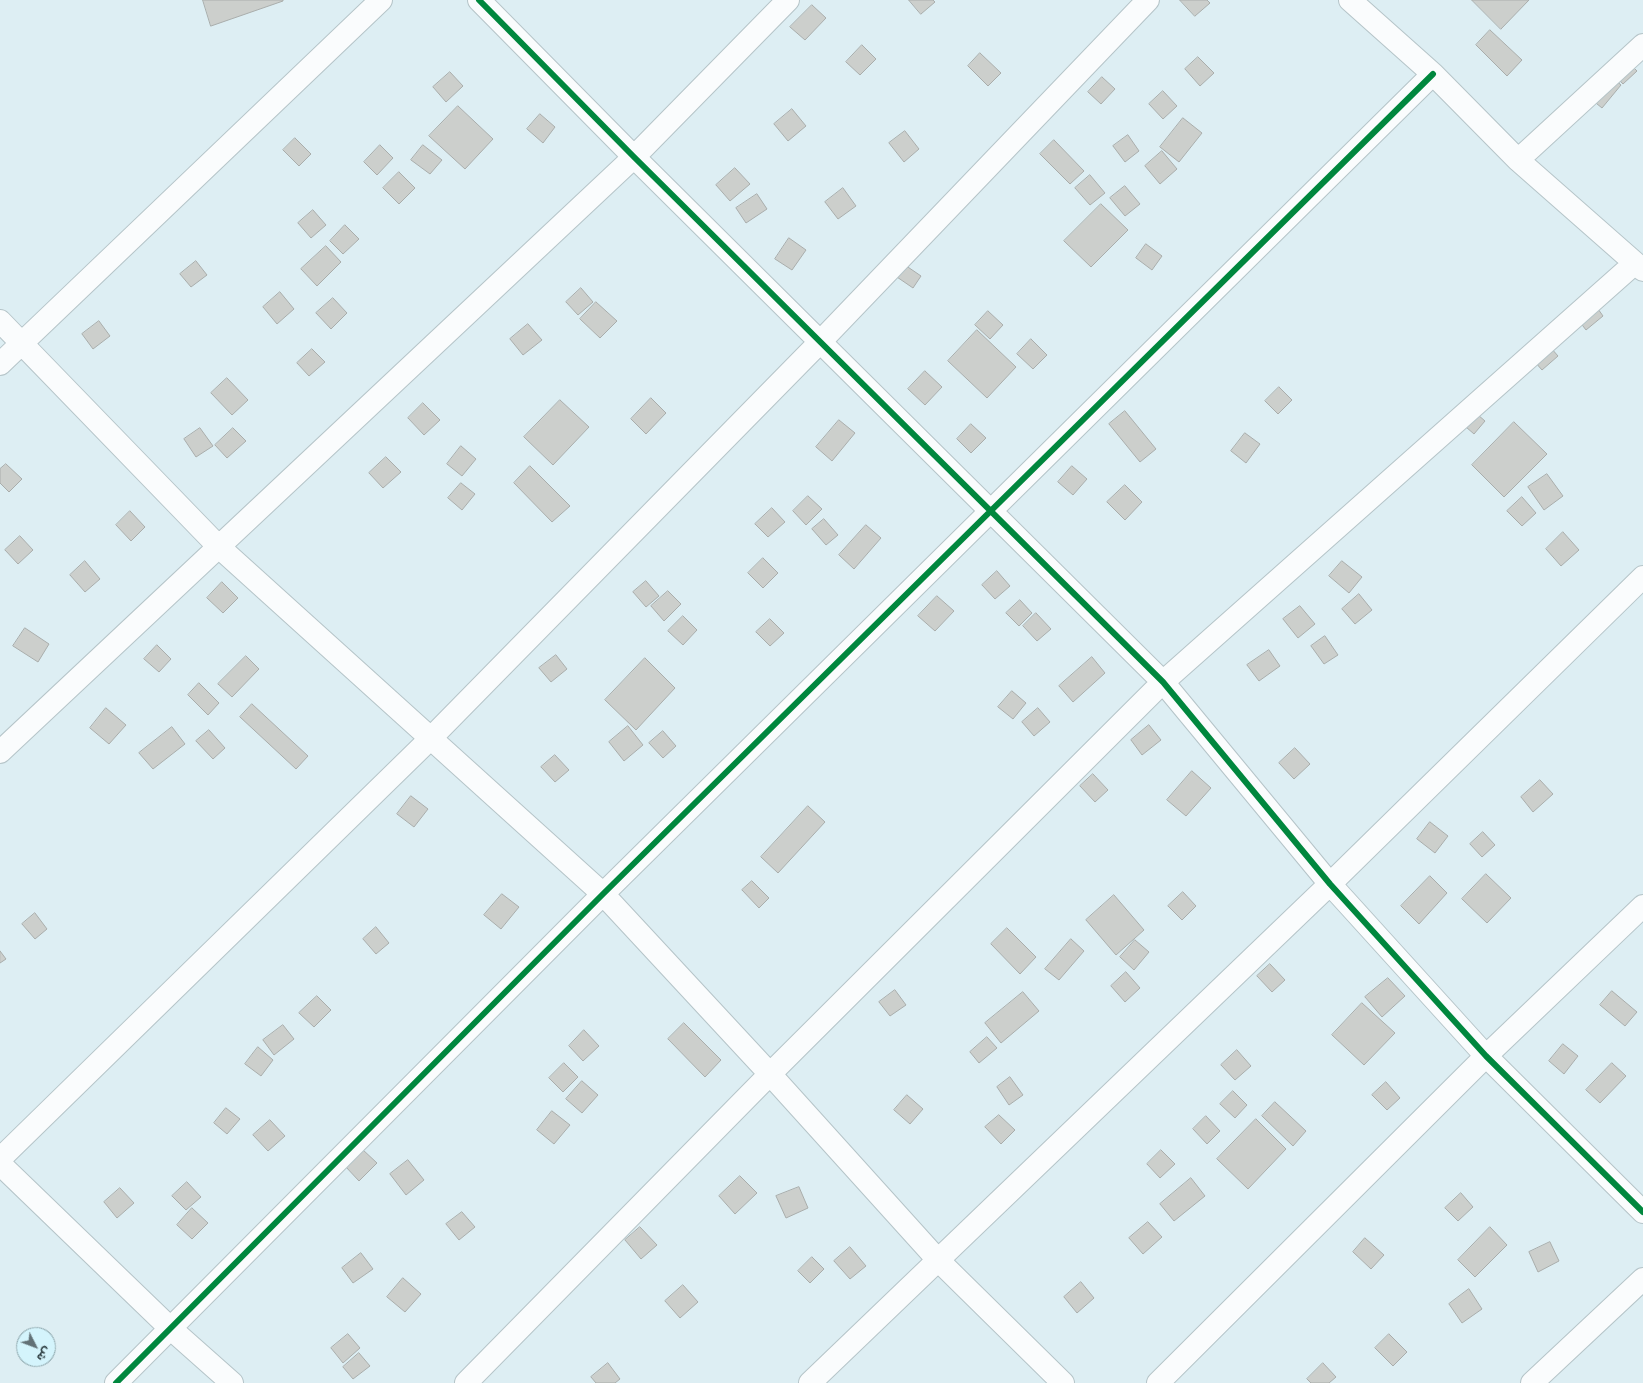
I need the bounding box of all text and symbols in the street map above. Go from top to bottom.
north arrow [16,1327,56,1367]
text: ش [34,1344,54,1365]

